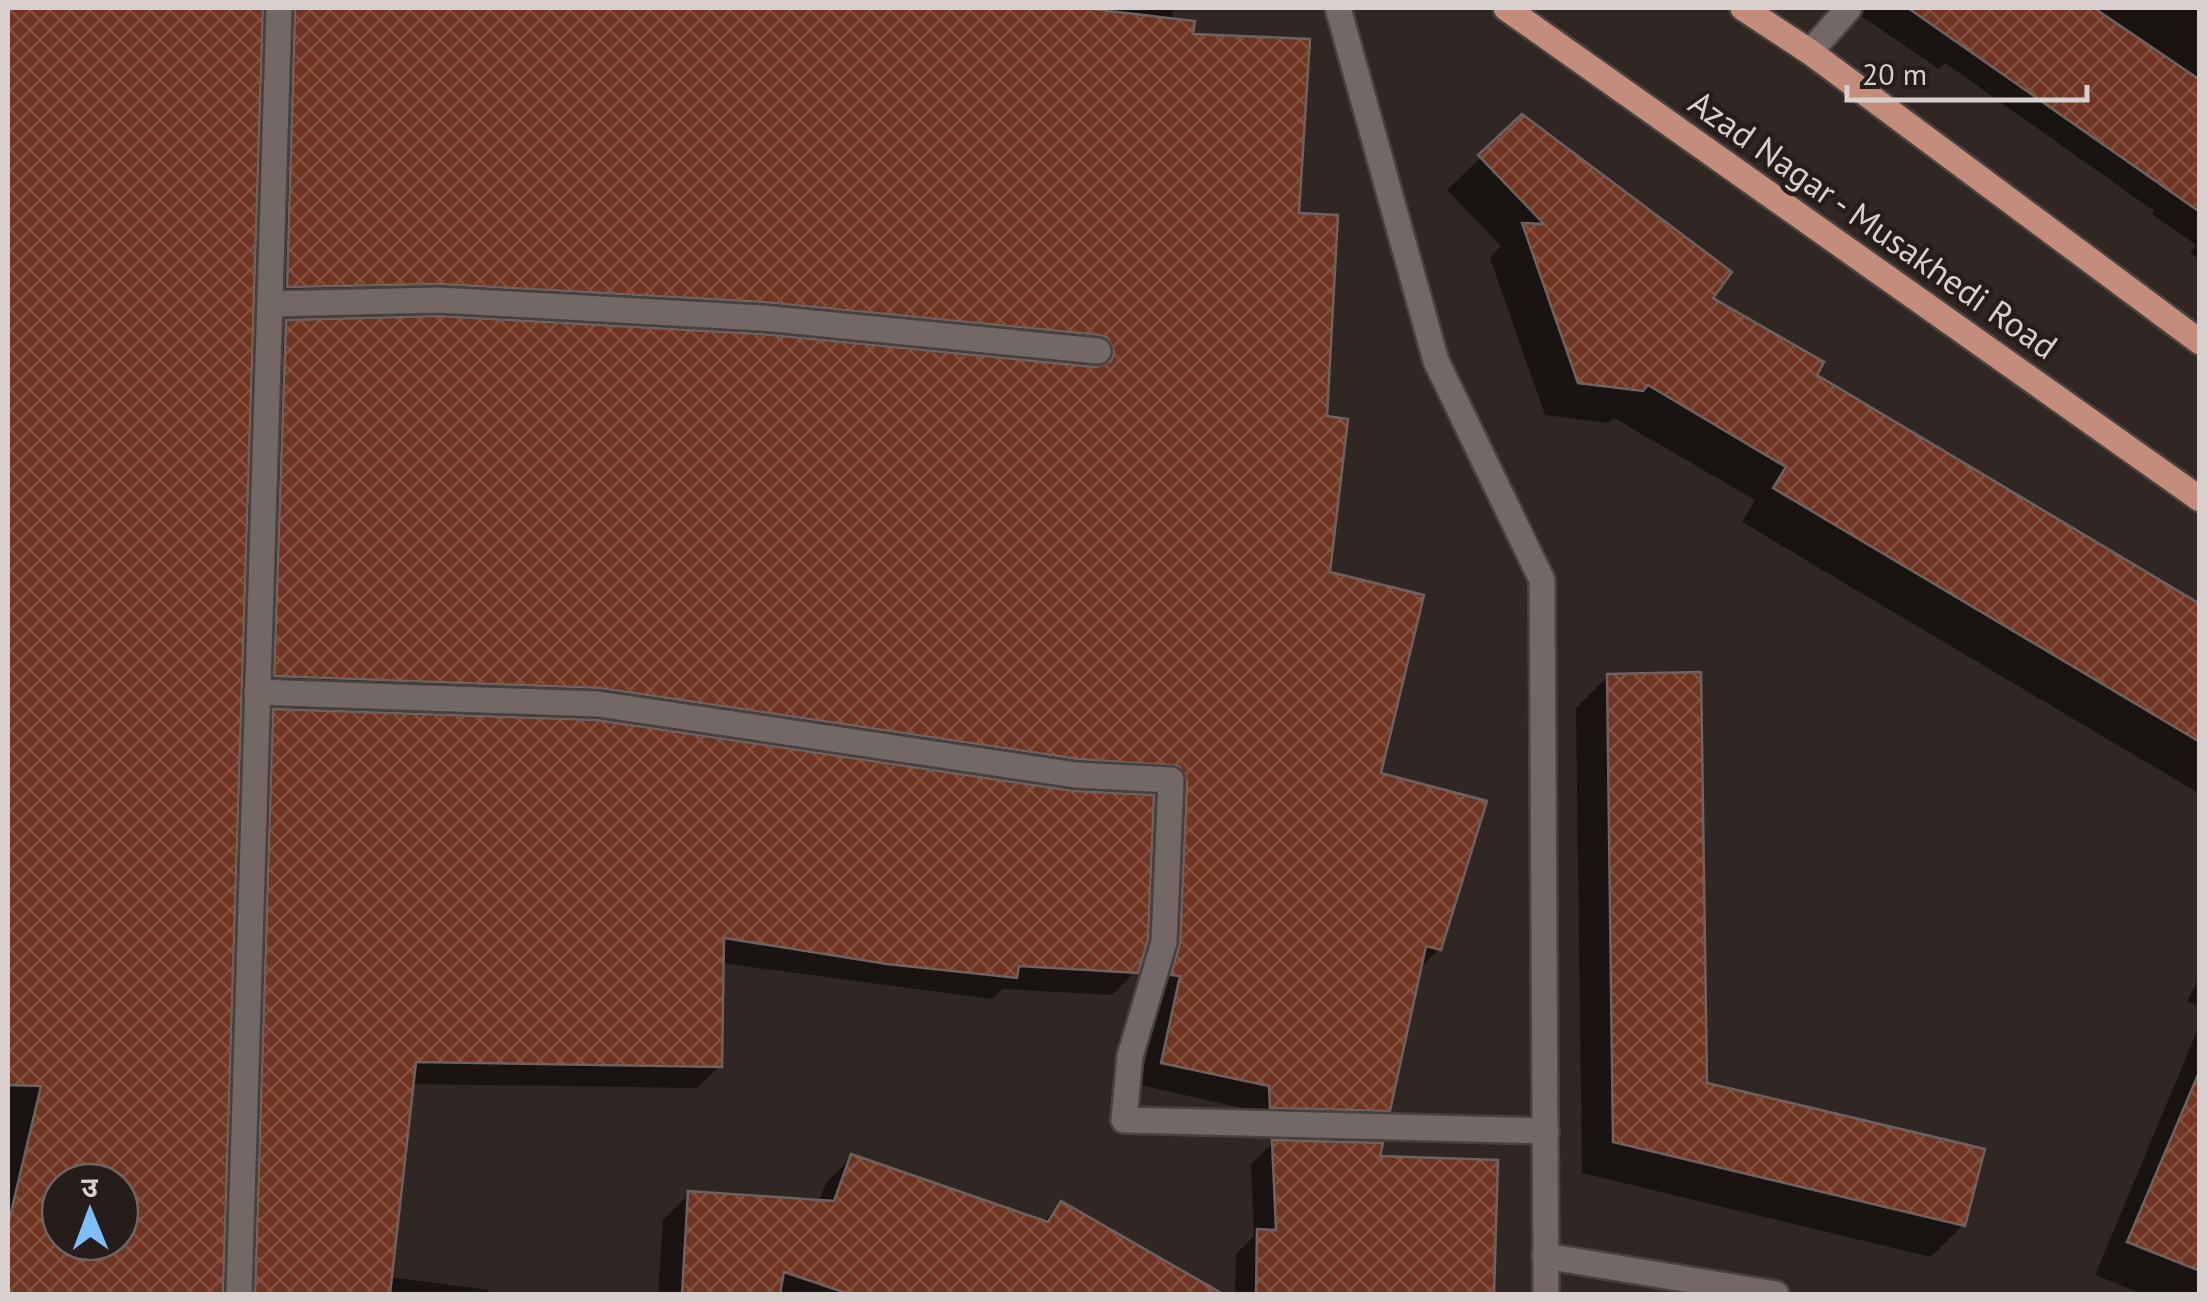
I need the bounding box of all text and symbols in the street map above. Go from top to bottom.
scale bar [1847,40,2087,102]
text: 20 m [1862,54,1927,93]
street label: Azad Nagar - Musakhedi Road [1680,79,2067,369]
north arrow [40,1162,140,1262]
text: उ [81,1168,99,1205]

